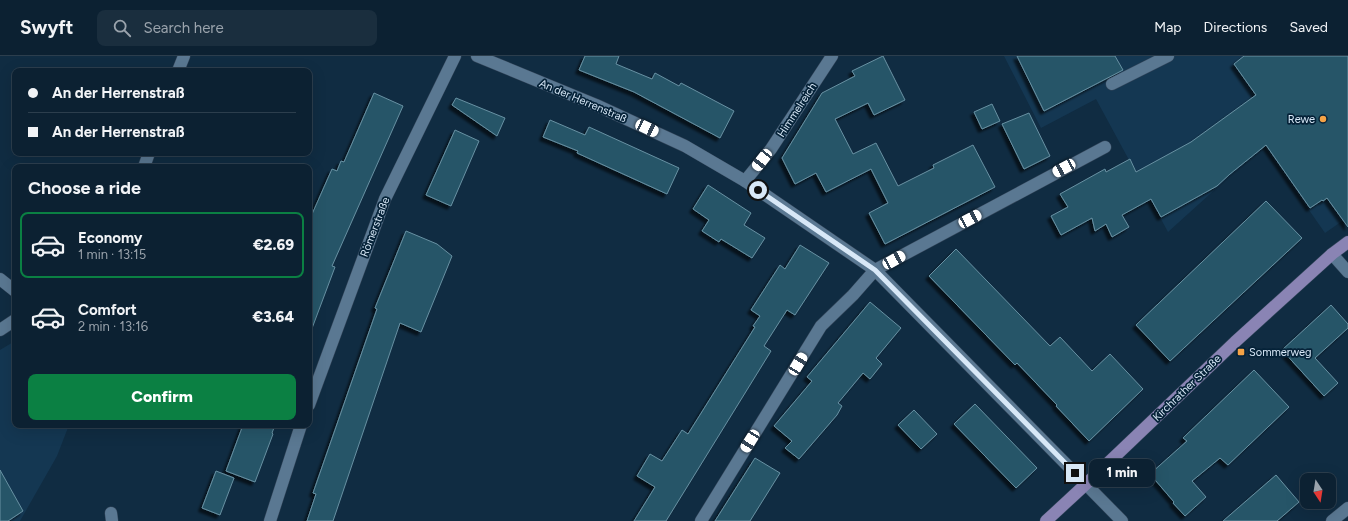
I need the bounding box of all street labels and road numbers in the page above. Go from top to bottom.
street label: An der Herrenstraß [537,77,629,125]
street label: Himmelreich [775,80,819,140]
street label: Römerstraße [358,195,392,259]
street label: Kirchrather Straße [1150,352,1224,424]

